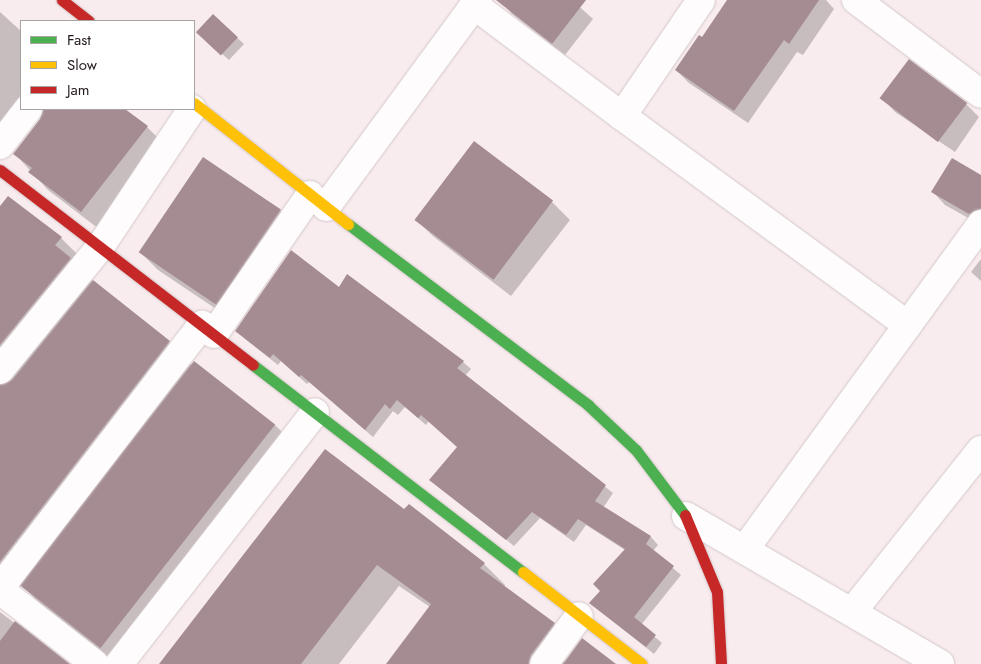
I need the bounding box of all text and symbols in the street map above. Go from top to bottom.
legend [20,20,195,110]
text: Fast [67,29,91,51]
text: Slow [67,54,97,76]
text: Jam [67,79,90,101]

